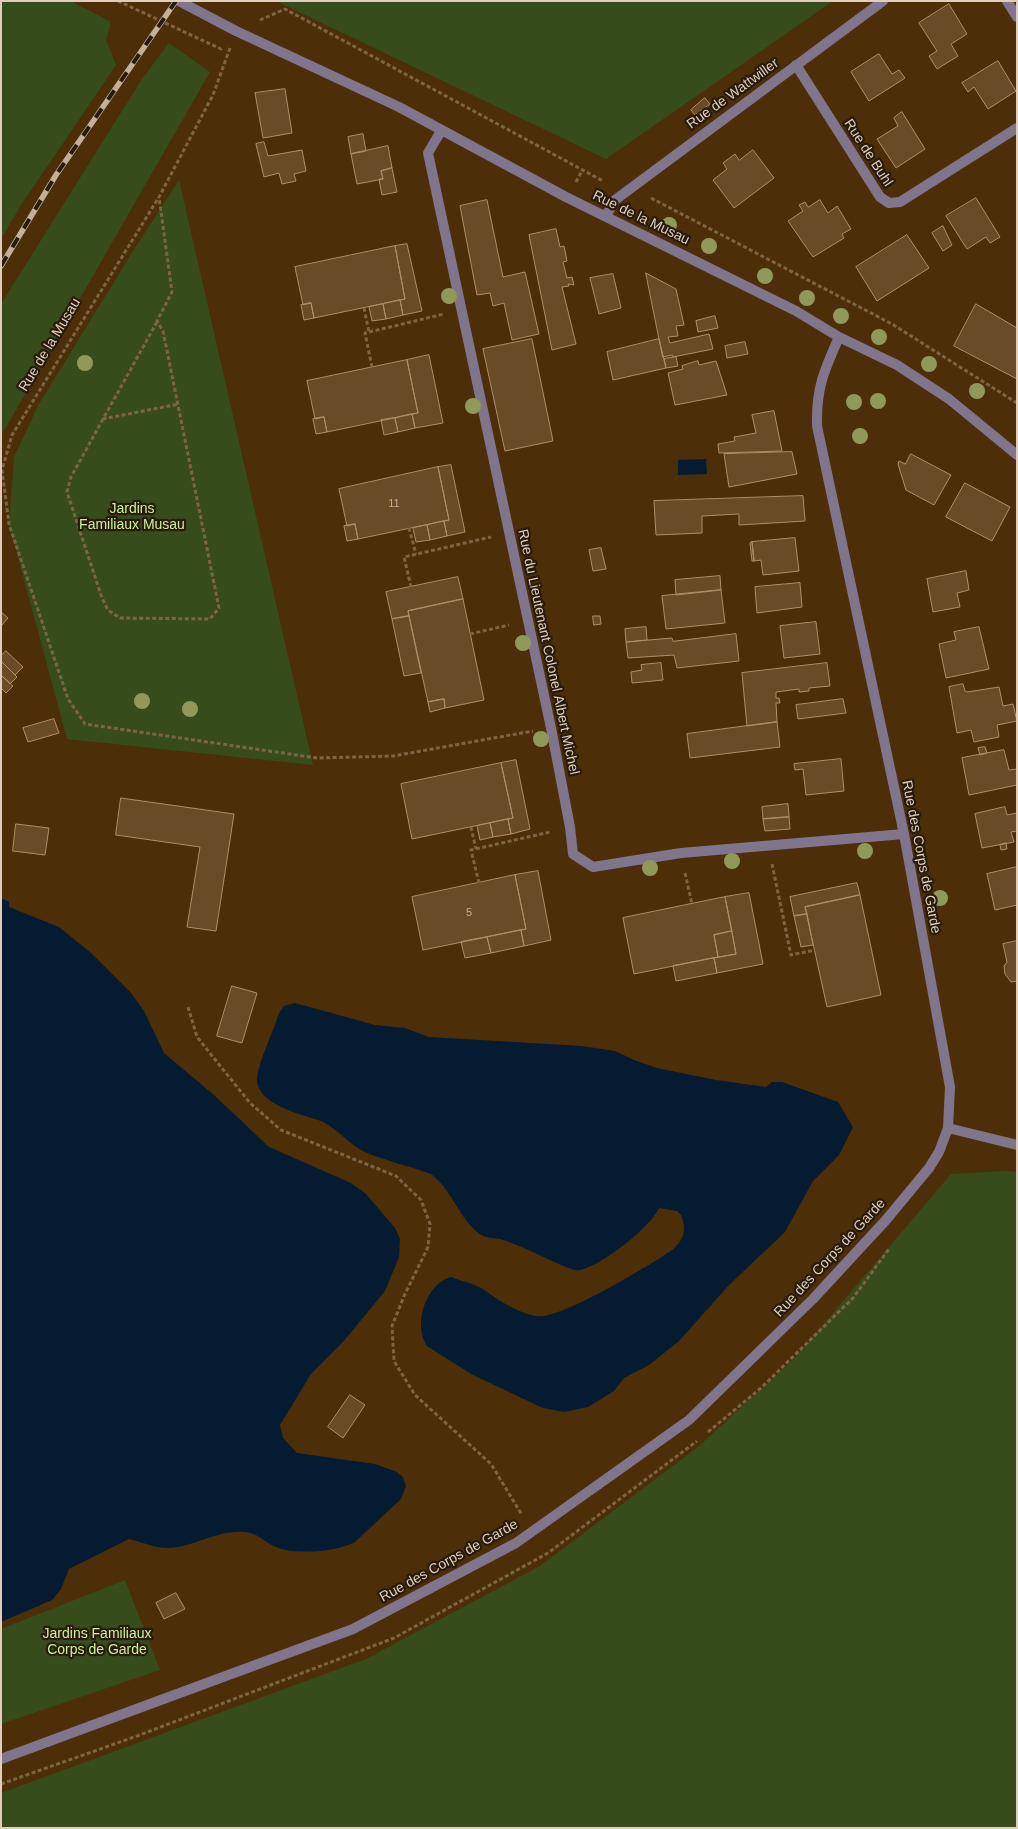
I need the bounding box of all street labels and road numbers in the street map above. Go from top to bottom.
street label: Rue de Wattwiller [684,55,782,133]
street label: Rue de Buhl [840,116,896,190]
street label: Rue de la Musau [590,187,692,249]
street label: Rue de la Musau [16,295,84,395]
street label: Rue du Lieutenant Colonel Albert Michel [514,528,582,776]
street label: Rue des Corps de Garde [898,779,944,935]
street label: Rue des Corps de Garde [771,1195,889,1321]
street label: Rue des Corps de Garde [377,1516,521,1606]

